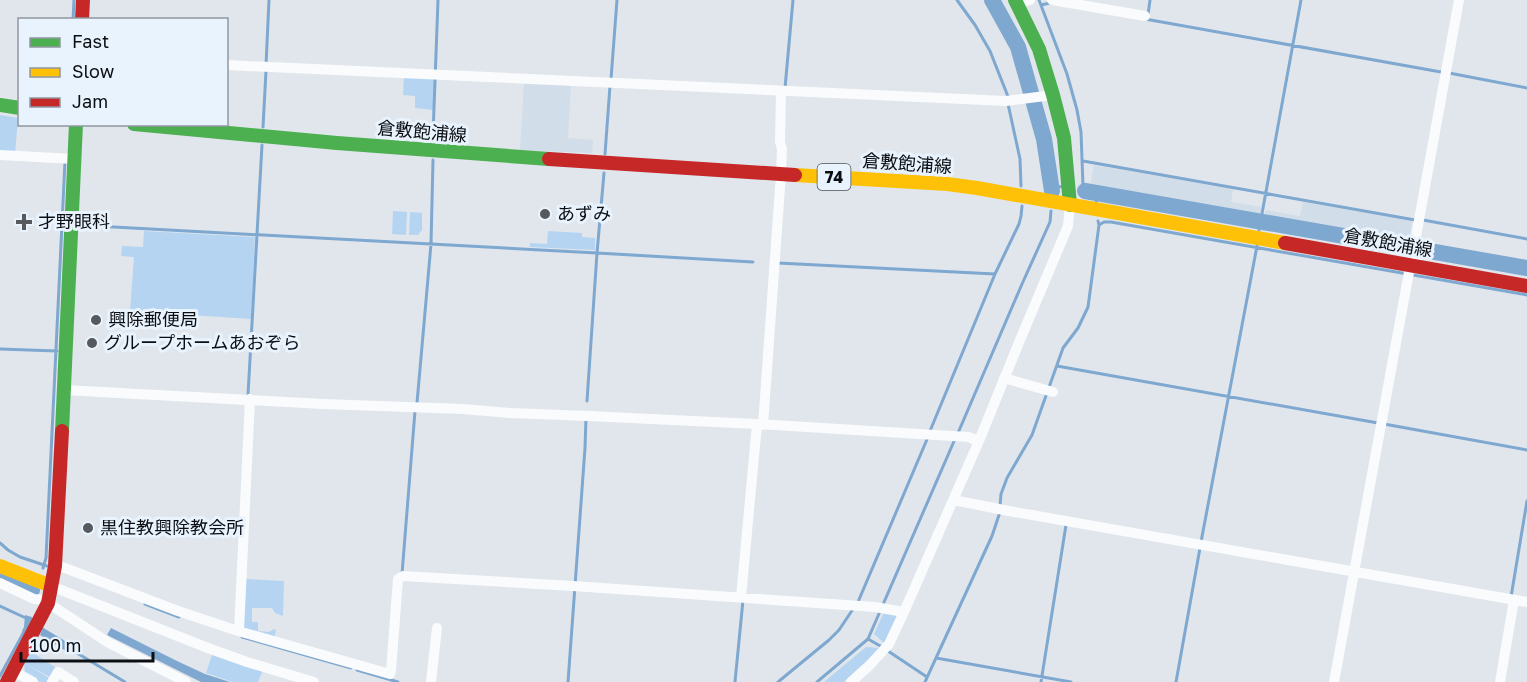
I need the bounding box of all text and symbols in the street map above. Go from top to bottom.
legend [18,18,228,126]
text: Fast [72,30,109,52]
text: Slow [72,60,115,82]
text: Jam [72,90,108,112]
street label: 倉敷飽浦線 [376,116,468,146]
street label: 倉敷飽浦線 [861,149,953,177]
road number: 74 [818,164,850,190]
place label: あずみ [557,202,611,224]
marker: あずみ [538,207,552,221]
place label: 才野眼科 [38,210,110,232]
marker: 才野眼科 [15,213,33,231]
street label: 倉敷飽浦線 [1342,223,1434,261]
place label: 興除郵便局 [108,308,198,330]
marker: 興除郵便局 [89,313,103,327]
place label: グループホームあおぞら [104,331,300,353]
marker: グループホームあおぞら [85,336,99,350]
place label: 黒住教興除教会所 [100,516,244,538]
marker: 黒住教興除教会所 [81,521,95,535]
scale bar [21,625,153,663]
text: 100 m [30,634,81,656]

